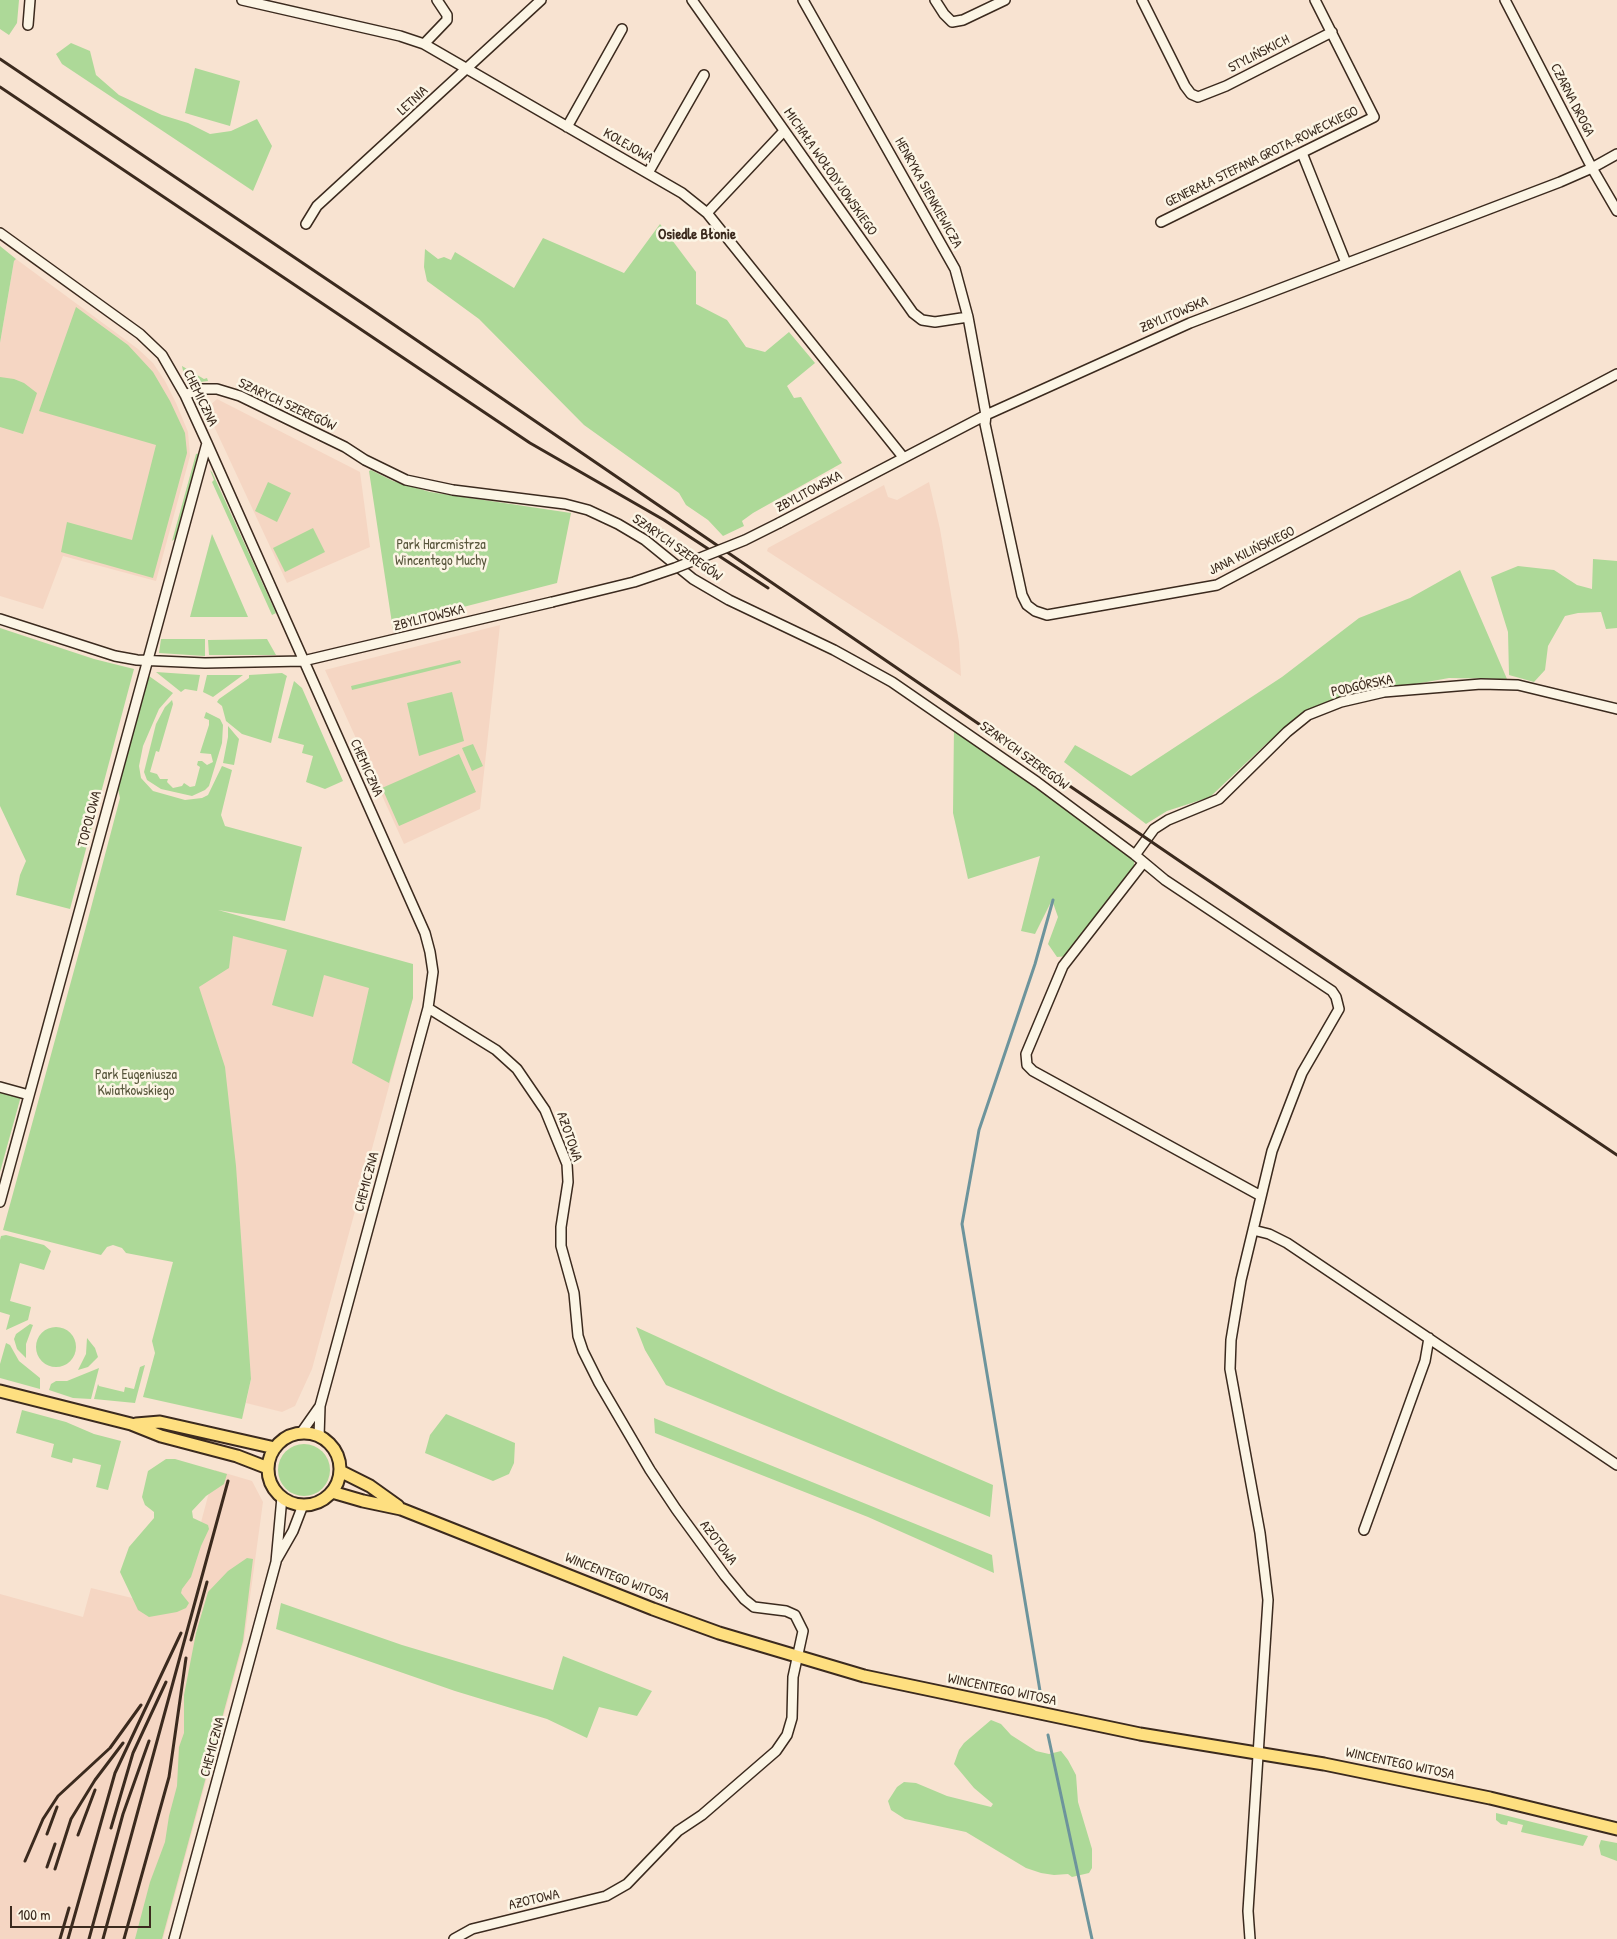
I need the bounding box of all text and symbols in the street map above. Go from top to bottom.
street label: STYLIŃSKICH [1226,31,1292,77]
street label: CZARNA DROGA [1546,61,1598,139]
street label: LETNIA [394,83,432,119]
street label: GENERAŁA STEFANA GROTA-ROWECKIEGO [1163,103,1361,211]
street label: MICHAŁA WOŁODYJOWSKIEGO [780,105,880,239]
street label: KOLEJOWA [600,125,656,167]
street label: HENRYKA SIENKIEWICZA [891,135,965,251]
district label: Osiedle Błonie [658,226,736,244]
street label: ZBYLITOWSKA [1137,293,1211,337]
street label: CHEMICZNA [179,367,221,429]
street label: SZARYCH SZEREGÓW [236,375,338,435]
street label: ZBYLITOWSKA [773,468,845,516]
street label: SZARYCH SZEREGÓW [629,511,725,585]
street label: JANA KILIŃSKIEGO [1206,523,1298,579]
park label: Park Harcmistrza Wincentego Muchy [395,537,487,570]
street label: ZBYLITOWSKA [392,601,466,635]
street label: PODGÓRSKA [1330,671,1394,701]
street label: SZARYCH SZEREGÓW [976,718,1072,794]
street label: CHEMICZNA [346,737,386,799]
street label: TOPOLOWA [74,789,106,849]
park label: Park Eugeniusza Kwiatkowskiego [95,1067,177,1100]
street label: AZOTOWA [553,1110,585,1164]
street label: CHEMICZNA [351,1150,383,1214]
street label: AZOTOWA [696,1517,740,1569]
street label: WINCENTEGO WITOSA [563,1549,671,1607]
street label: WINCENTEGO WITOSA [946,1670,1058,1710]
street label: CHEMICZNA [197,1715,229,1779]
street label: WINCENTEGO WITOSA [1344,1744,1456,1784]
street label: AZOTOWA [507,1886,561,1914]
scale bar [12,1896,154,1928]
text: 100 m [18,1904,51,1925]

